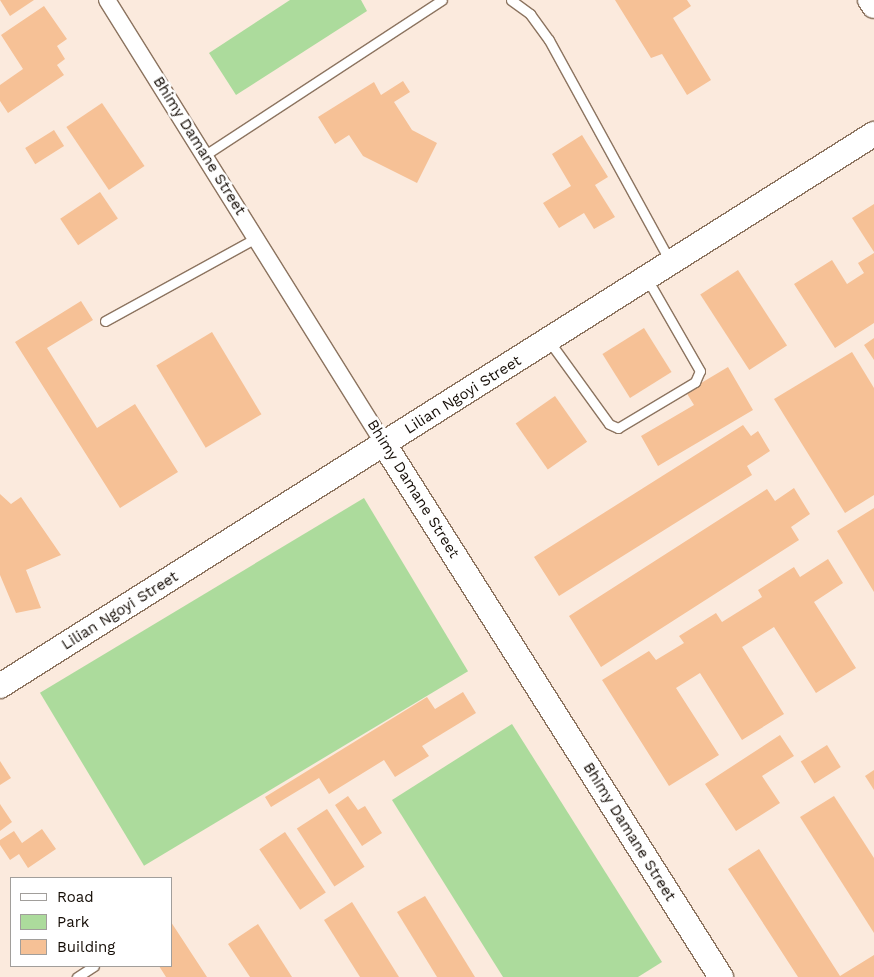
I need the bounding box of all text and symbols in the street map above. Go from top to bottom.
street label: Bhimy Damane Street [149,73,249,219]
street label: Lilian Ngoyi Street [401,352,525,438]
street label: Bhimy Damane Street [363,416,463,562]
street label: Lilian Ngoyi Street [58,568,182,654]
street label: Bhimy Damane Street [579,759,679,905]
legend [10,877,172,967]
text: Road [57,888,94,906]
text: Park [57,913,89,931]
text: Building [57,938,115,956]

